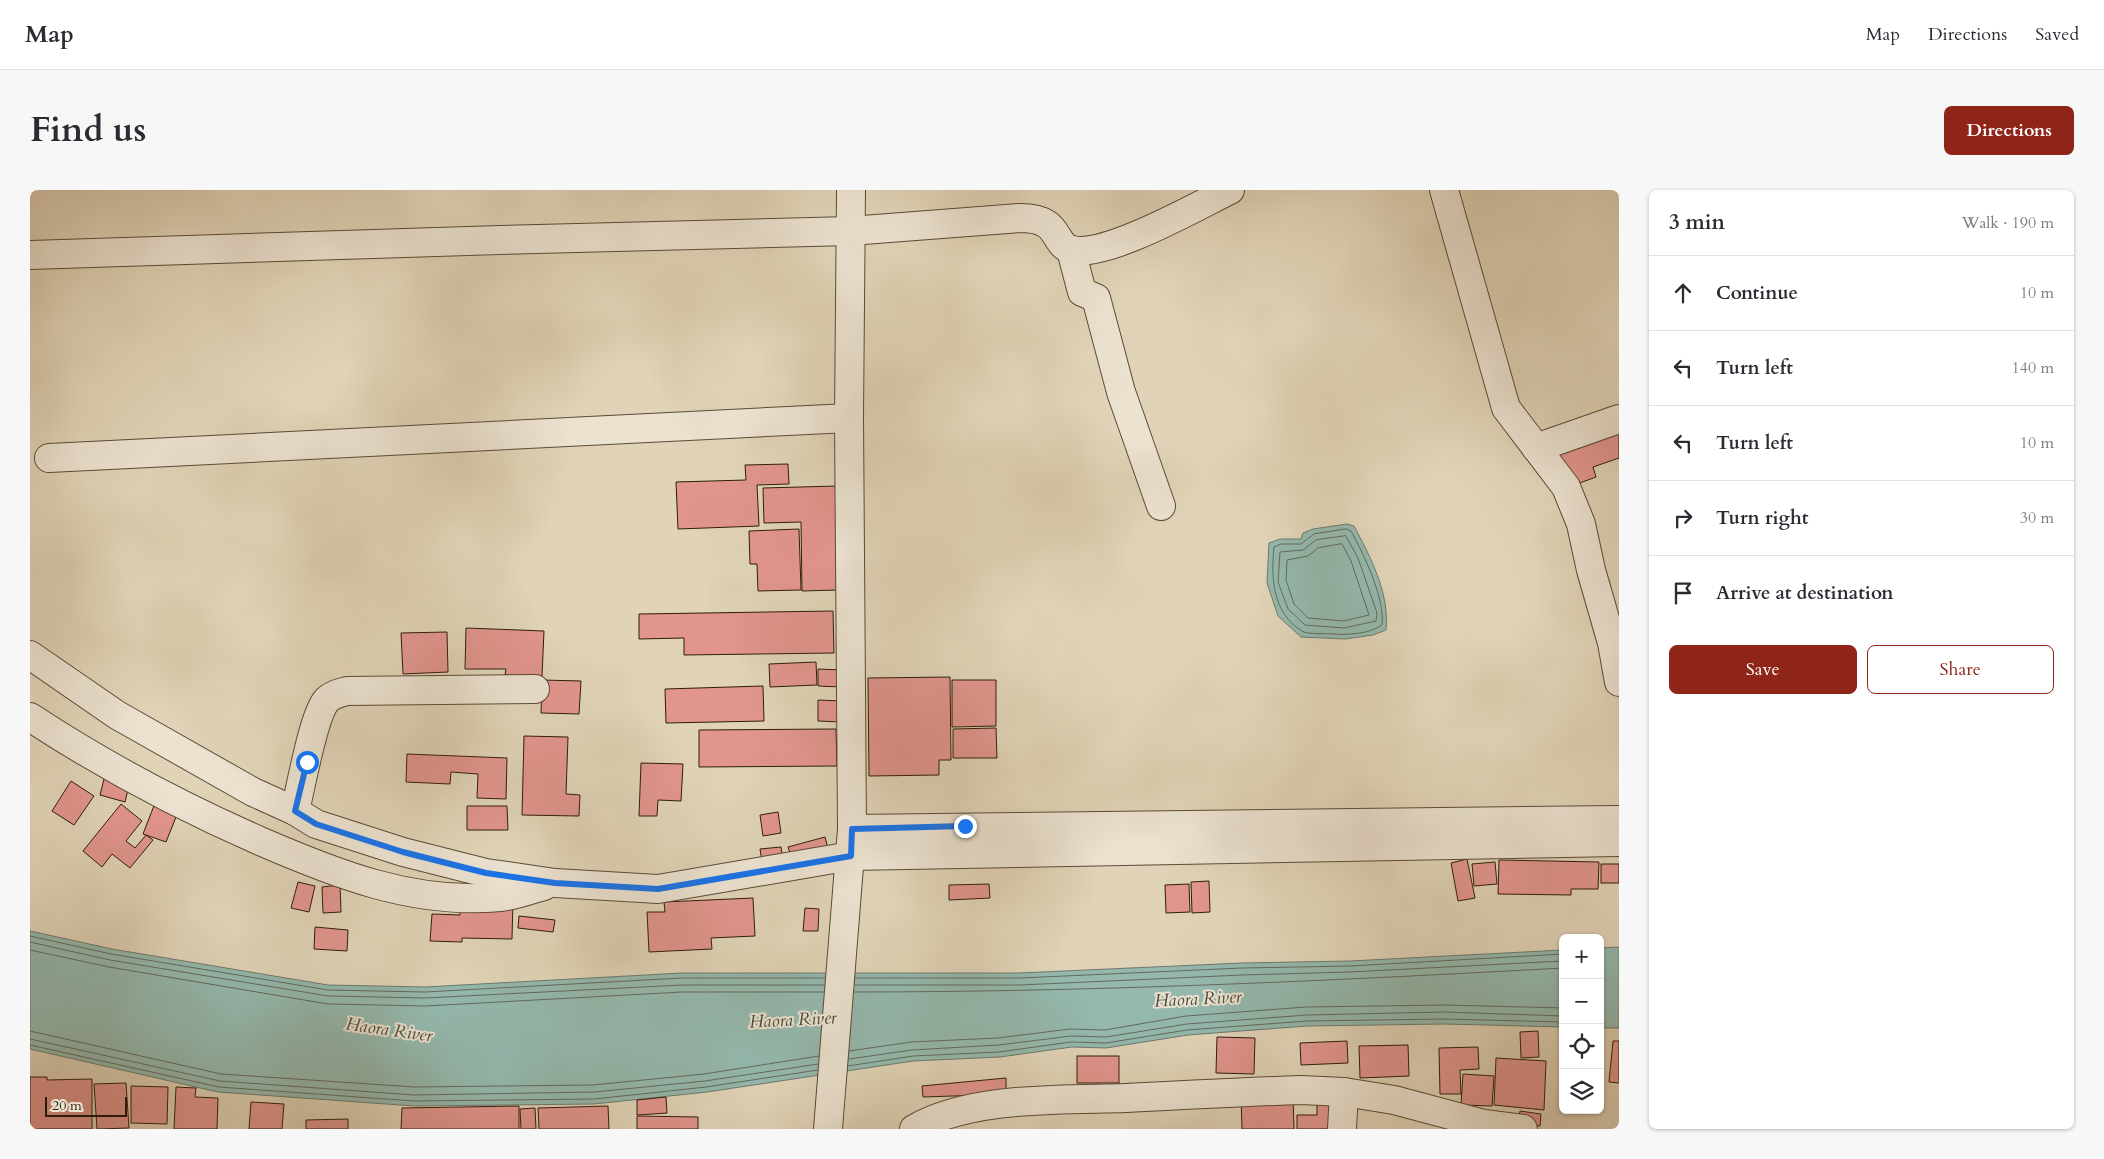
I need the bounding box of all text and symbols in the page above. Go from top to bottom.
text: Map [25,18,74,51]
text: Map [1866,22,1900,47]
text: Directions [1928,22,2007,47]
text: Saved [2035,22,2079,47]
text: Find us [30,106,146,154]
button: Directions [1944,106,2074,155]
text: 3 min [1669,208,1725,237]
text: Walk · 190 m [1962,212,2054,234]
icon: ahead [1669,279,1697,307]
text: Continue [1716,280,1798,306]
text: 10 m [2020,282,2054,304]
icon: left [1669,354,1697,382]
text: Turn left [1716,355,1793,381]
text: 140 m [2012,357,2054,379]
icon: left [1669,429,1697,457]
text: Turn left [1716,430,1793,456]
text: 10 m [2020,432,2054,454]
icon: right [1669,504,1697,532]
text: Turn right [1716,505,1808,531]
text: 30 m [2020,507,2054,529]
icon: arrive [1669,579,1697,607]
text: Arrive at destination [1716,580,1893,606]
button: Save [1669,645,1857,694]
button: Share [1867,645,2054,694]
route start [296,751,319,774]
route end [954,815,977,838]
map controls [1559,934,1604,1114]
button: + [1559,934,1604,979]
button: − [1559,979,1604,1024]
water label: Haora River [1154,984,1243,1014]
water label: Haora River [749,1005,838,1035]
water label: Haora River [344,1012,435,1049]
button: locate [1559,1024,1604,1069]
button: layers [1559,1069,1604,1114]
scale bar [45,1094,128,1117]
text: 20 m [52,1096,82,1115]

